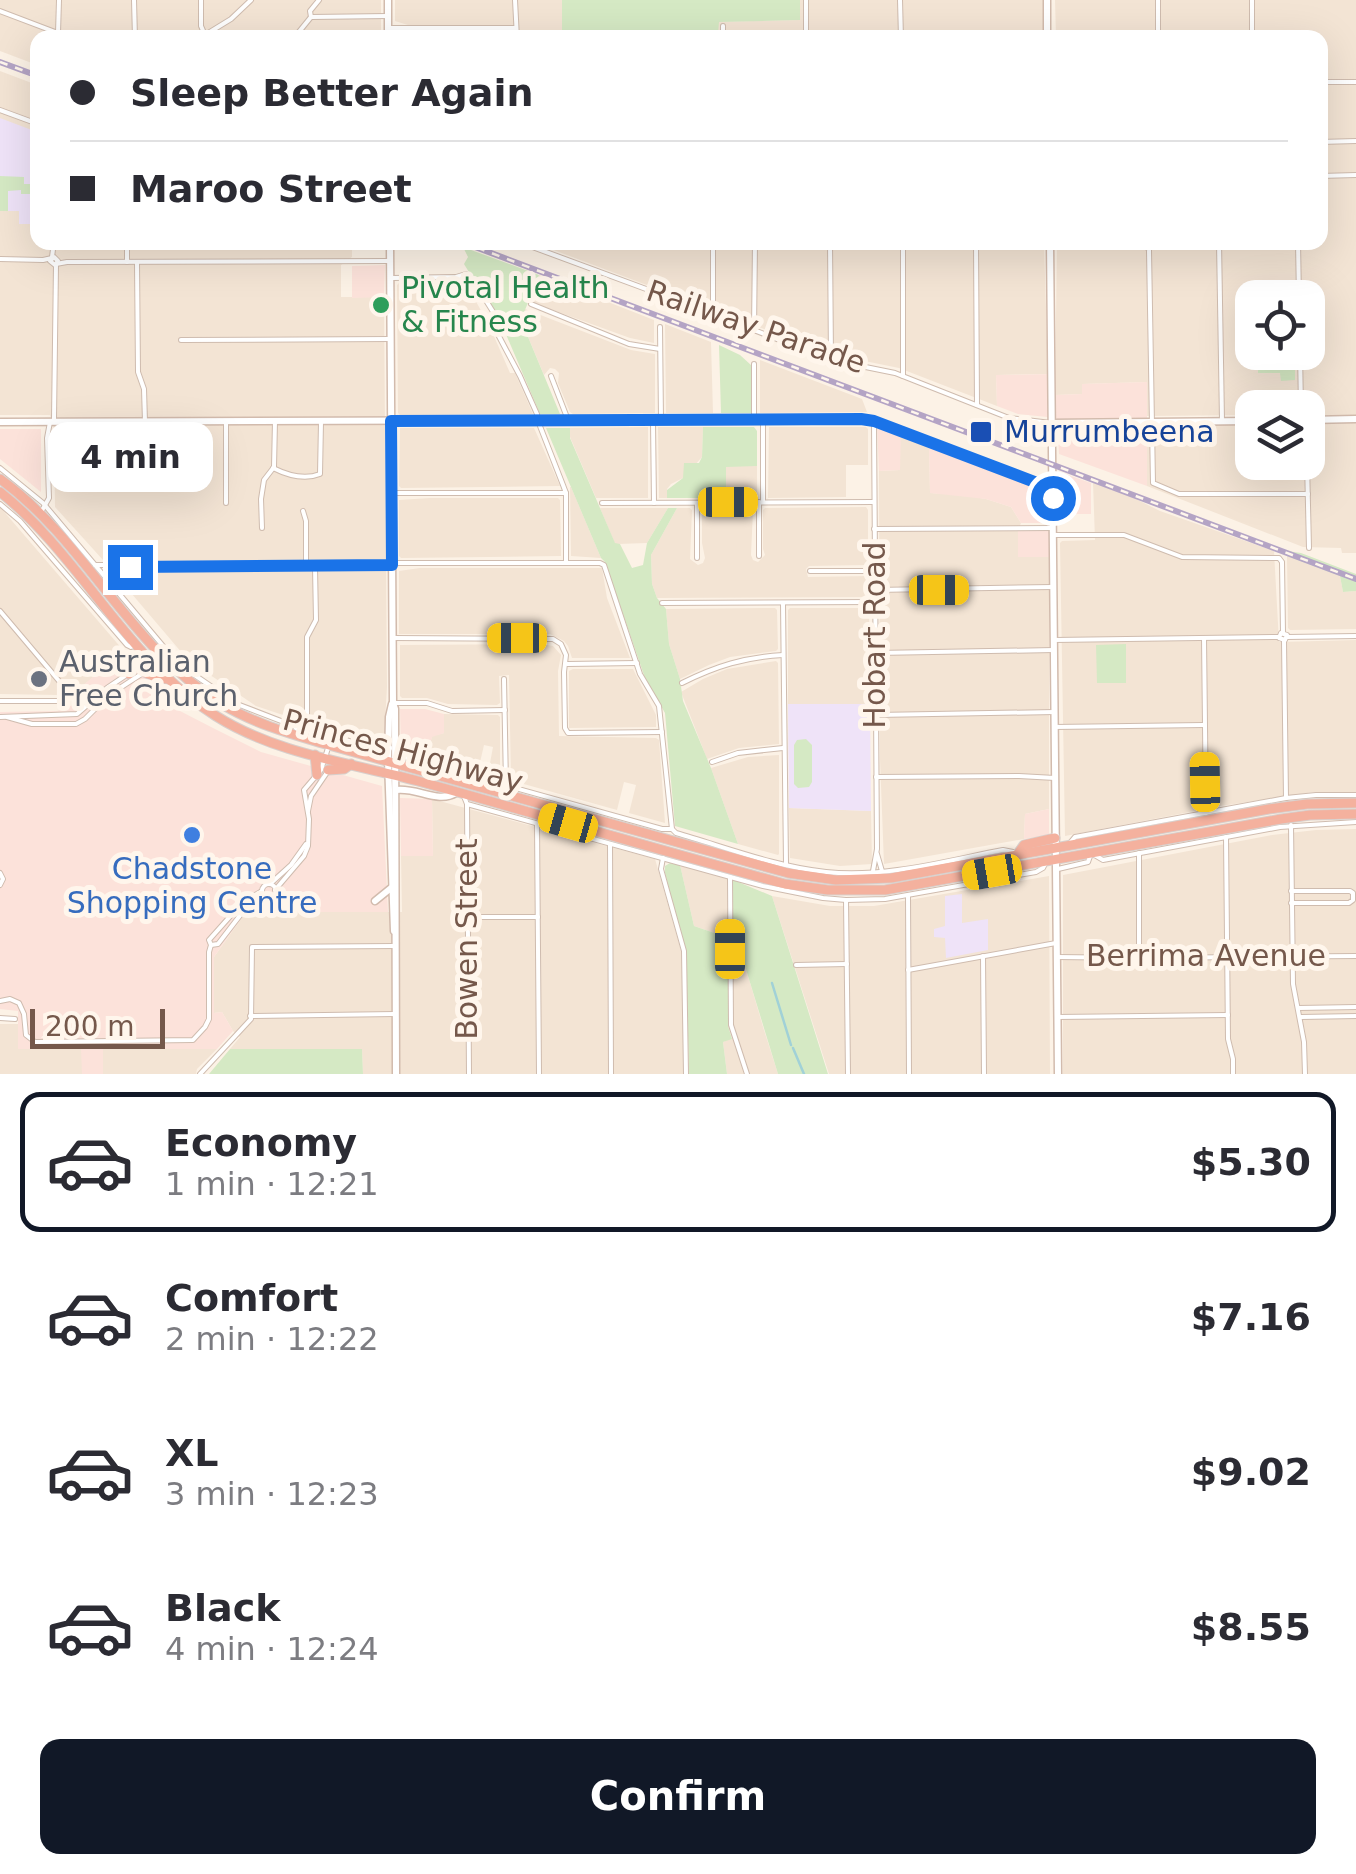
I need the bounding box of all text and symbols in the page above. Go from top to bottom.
text: Sleep Better Again [130,71,534,115]
text: Maroo Street [130,167,412,211]
place label: Pivotal Health & Fitness [401,270,609,339]
street label: Railway Parade [642,273,870,380]
map controls [1235,280,1325,480]
button: locate [1235,280,1325,370]
marker: Pivotal Health & Fitness [370,294,392,316]
button: layers [1235,390,1325,480]
place label: Murrumbeena [1004,414,1215,449]
marker: Murrumbeena [968,419,994,445]
callout: 4 min [48,422,212,492]
text: 4 min [80,438,181,476]
route start [1031,476,1076,521]
car [698,487,758,517]
street label: Hobart Road [857,541,892,729]
route end [108,545,153,590]
car [909,575,969,605]
car [487,623,547,653]
place label: Australian Free Church [59,644,238,713]
marker: Australian Free Church [28,668,50,690]
street label: Princes Highway [279,702,527,799]
car [1189,752,1221,812]
car [535,800,601,846]
marker: Chadstone Shopping Centre [181,824,203,846]
street label: Bowen Street [449,838,484,1040]
place label: Chadstone Shopping Centre [67,851,317,920]
car [960,852,1024,892]
car [715,919,745,979]
street label: Berrima Avenue [1086,938,1326,973]
scale bar [30,1004,165,1048]
text: 200 m [45,1010,135,1043]
icon: car [45,1117,135,1207]
text: Economy [165,1121,357,1165]
text: $5.30 [1191,1140,1311,1184]
text: 1 min · 12:21 [165,1165,379,1203]
icon: car [45,1272,135,1362]
text: Comfort [165,1276,338,1320]
text: $7.16 [1191,1295,1311,1339]
text: 2 min · 12:22 [165,1320,379,1358]
icon: car [45,1427,135,1517]
text: XL [165,1431,219,1475]
text: $9.02 [1191,1450,1311,1494]
text: 3 min · 12:23 [165,1475,379,1513]
icon: car [45,1582,135,1672]
text: Black [165,1586,280,1630]
text: $8.55 [1191,1605,1311,1649]
text: 4 min · 12:24 [165,1630,379,1668]
button: Confirm [40,1739,1316,1854]

